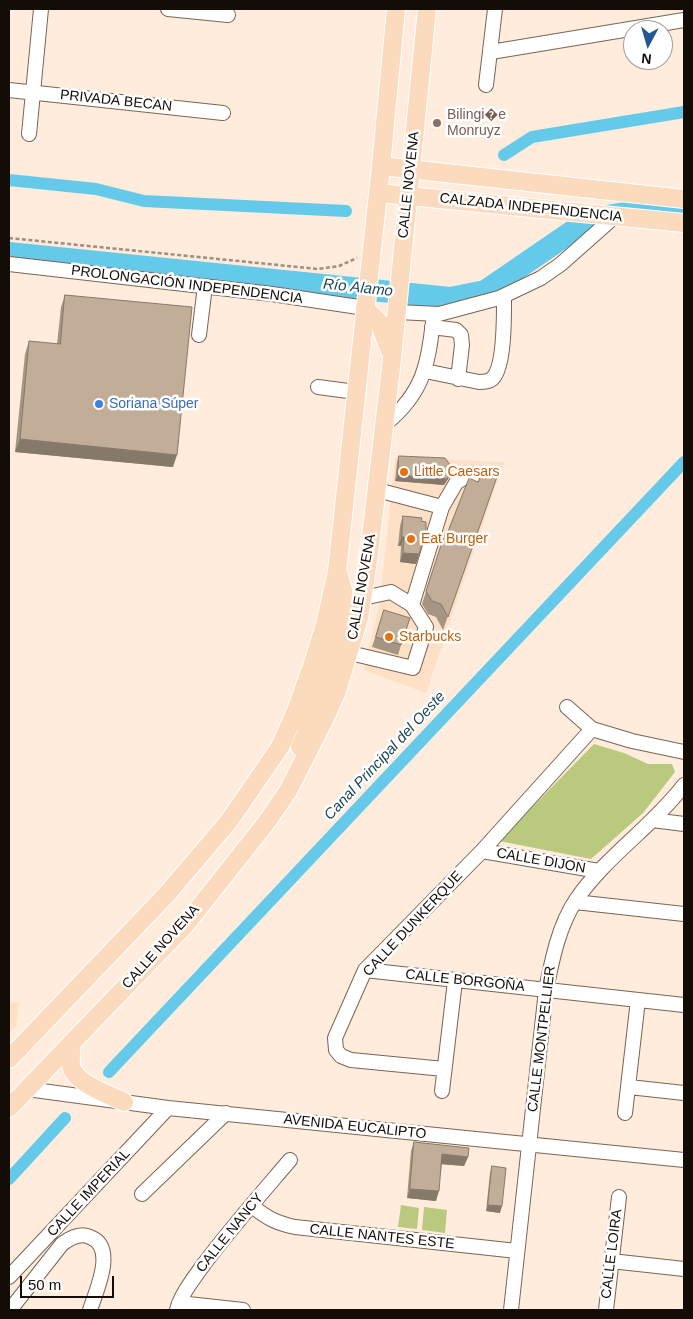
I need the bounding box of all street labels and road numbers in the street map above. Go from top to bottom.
street label: PRIVADA BECAN [59,87,173,115]
street label: CALLE NOVENA [395,131,423,239]
street label: CALZADA INDEPENDENCIA [439,190,623,226]
street label: PROLONGACIÓN INDEPENDENCIA [70,262,304,308]
street label: CALLE NOVENA [344,533,380,641]
street label: CALLE DIJON [495,845,587,877]
street label: CALLE DUNKERQUE [360,868,466,980]
street label: CALLE NOVENA [119,901,203,993]
street label: CALLE MONTPELLIER [525,965,559,1113]
street label: CALLE BORGOÑA [405,966,525,996]
street label: AVENIDA EUCALIPTO [283,1111,427,1143]
street label: CALLE IMPERIAL [44,1146,134,1240]
street label: CALLE NANCY [193,1190,267,1276]
street label: CALLE LOIRA [598,1208,626,1300]
street label: CALLE NANTES ESTE [309,1221,455,1253]

